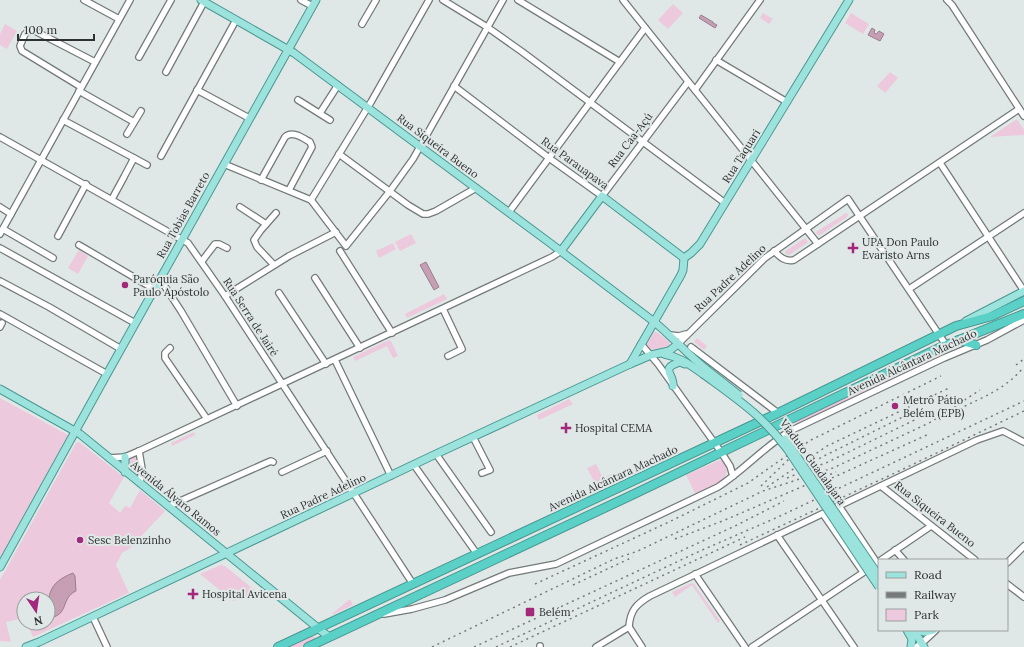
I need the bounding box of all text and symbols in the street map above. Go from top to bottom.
scale bar [18,16,94,42]
text: 100 m [24,22,57,37]
street label: Rua Caa-Açú [605,109,656,170]
street label: Rua Siqueira Bueno [394,111,482,181]
street label: Rua Taquari [719,126,763,186]
street label: Rua Parauapava [538,134,612,192]
street label: Rua Tobias Barreto [153,169,213,261]
place label: UPA Don Paulo Evaristo Arns [862,235,939,262]
street label: Rua Padre Adelino [691,241,769,315]
marker: UPA Don Paulo Evaristo Arns [847,242,859,254]
place label: Paróquia São Paulo Apóstolo [133,272,209,299]
street label: Rua Serra de Jairé [220,275,282,359]
marker: Paróquia São Paulo Apóstolo [120,280,130,290]
street label: Avenida Alcântara Machado [844,326,979,399]
place label: Metrô Pátio Belém (EPB) [903,393,964,421]
marker: Metrô Pátio Belém (EPB) [890,401,900,411]
street label: Viaduto Guadalajara [776,415,849,508]
place label: Hospital CEMA [575,421,653,435]
marker: Hospital CEMA [560,422,572,434]
street label: Avenida Alcântara Machado [545,442,680,515]
street label: Avenida Álvaro Ramos [127,457,224,539]
street label: Rua Padre Adelino [278,470,368,522]
street label: Rua Siqueira Bueno [892,478,978,550]
place label: Sesc Belenzinho [88,533,171,547]
marker: Sesc Belenzinho [75,535,85,545]
legend [878,559,1008,631]
text: Road [914,567,942,582]
place label: Hospital Avicena [202,587,287,601]
text: Railway [914,587,957,602]
marker: Hospital Avicena [187,588,199,600]
north arrow [16,591,56,631]
place label: Belém [539,605,571,619]
marker: Belém [524,606,536,618]
text: Park [914,607,940,622]
text: N [32,613,44,629]

